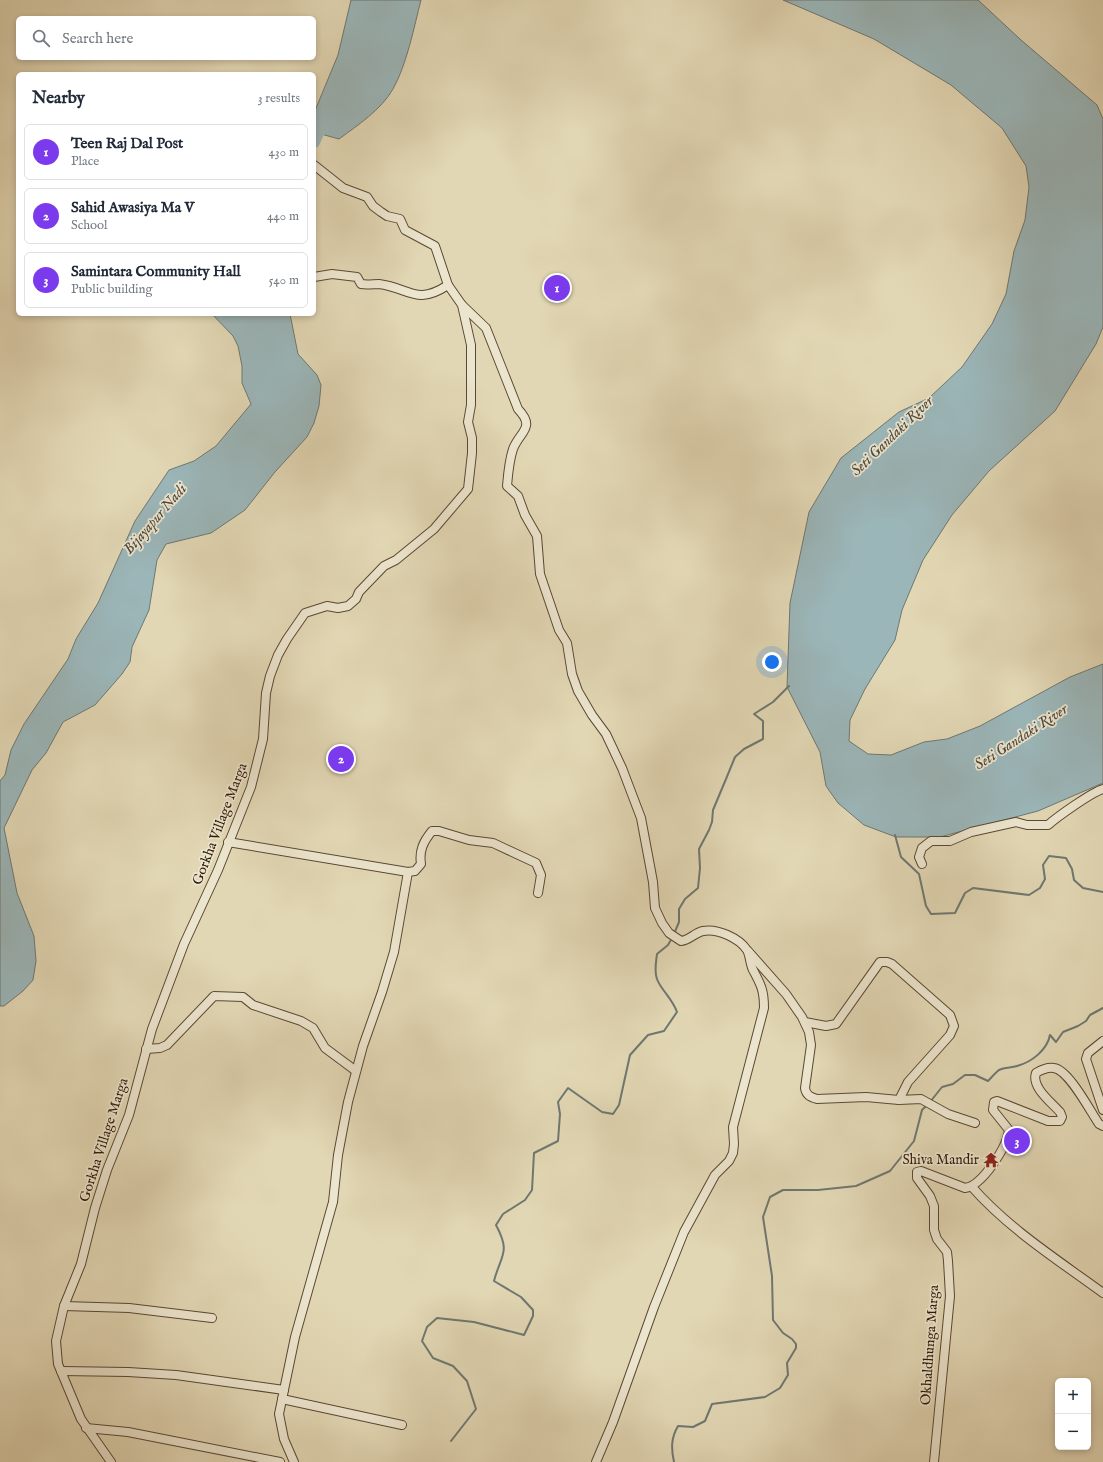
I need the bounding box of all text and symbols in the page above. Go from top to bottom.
search box [16,16,316,60]
icon: search [30,27,52,49]
text: Search here [62,29,133,48]
text: Nearby [32,88,85,109]
text: 3 results [258,90,300,107]
text: Teen Raj Dal Post [71,134,183,153]
text: 1 [44,144,48,161]
text: 430 m [269,144,299,161]
text: Place [71,153,99,170]
text: Sahid Awasiya Ma V [71,198,194,217]
text: 2 [43,208,49,225]
text: 440 m [267,208,299,225]
text: School [71,217,108,234]
text: Samintara Community Hall [71,262,241,281]
text: 3 [44,272,48,289]
text: 540 m [269,272,299,289]
pin: 1 [544,273,570,303]
text: Public building [71,281,153,298]
water label: Seti Gandaki River [847,391,938,480]
water label: Bijayapur Nadi [119,478,192,558]
your location [762,652,782,672]
water label: Seti Gandaki River [971,699,1072,774]
pin: 2 [328,744,354,774]
street label: Gorkha Village Marga [188,759,252,888]
street label: Gorkha Village Marga [75,1075,133,1204]
pin: 3 [1004,1126,1030,1156]
place label: Shiva Mandir [902,1151,979,1169]
temple icon: Shiva Mandir [982,1151,1000,1169]
street label: Okhaldhunga Marga [917,1283,943,1406]
map controls [1055,1378,1091,1450]
button: + [1055,1378,1091,1414]
button: − [1055,1414,1091,1450]

